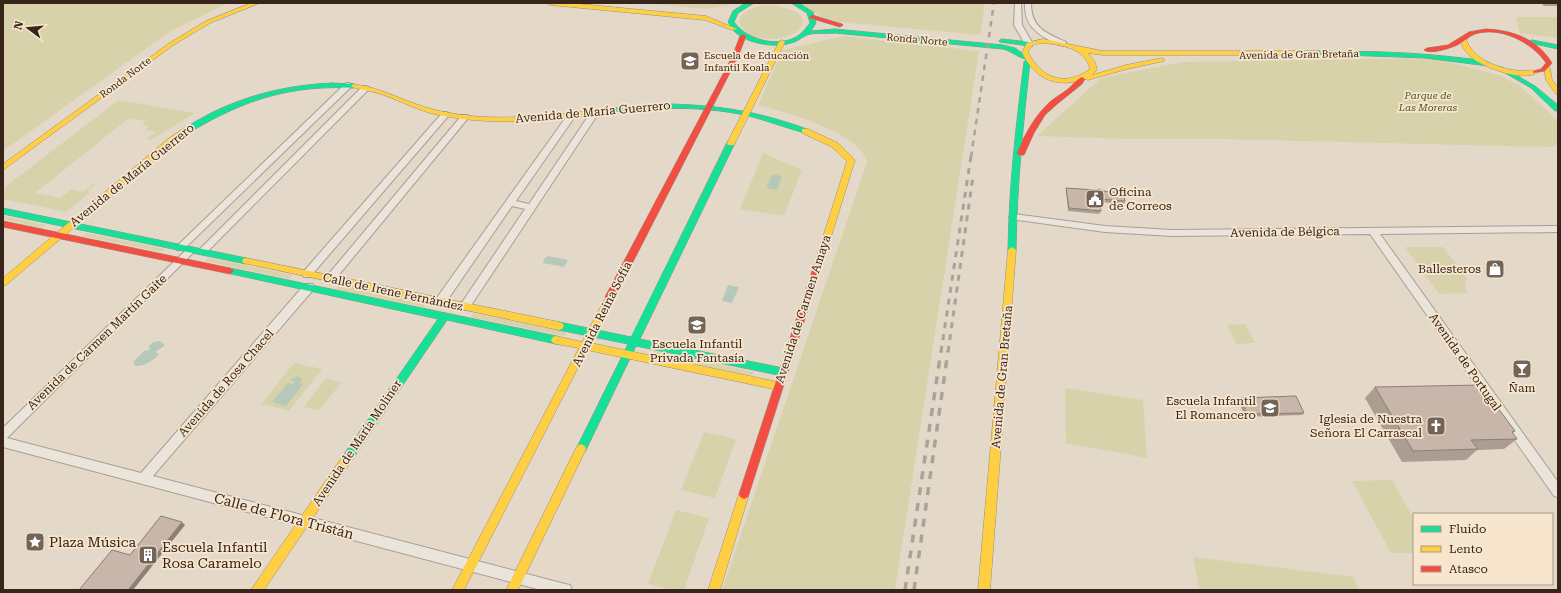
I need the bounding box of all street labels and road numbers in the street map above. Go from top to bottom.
street label: Ronda Norte [886,31,948,48]
street label: Avenida de Gran Bretaña [1239,48,1359,61]
street label: Ronda Norte [98,54,153,100]
street label: Avenida de María Guerrero [515,98,671,126]
street label: Avenida de María Guerrero [67,121,197,229]
street label: Avenida de Bélgica [1230,224,1340,240]
street label: Avenida de Carmen Amaya [772,233,834,385]
street label: Avenida Reina Sofía [569,259,635,369]
street label: Calle de Irene Fernández [322,270,465,314]
street label: Avenida de Carmen Martín Gaite [24,271,170,413]
street label: Avenida de Gran Bretaña [989,304,1015,449]
street label: Avenida de Portugal [1426,310,1504,414]
street label: Avenida de Rosa Chacel [176,326,277,440]
street label: Avenida de María Moliner [310,377,405,509]
street label: Calle de Flora Tristán [213,490,355,542]

